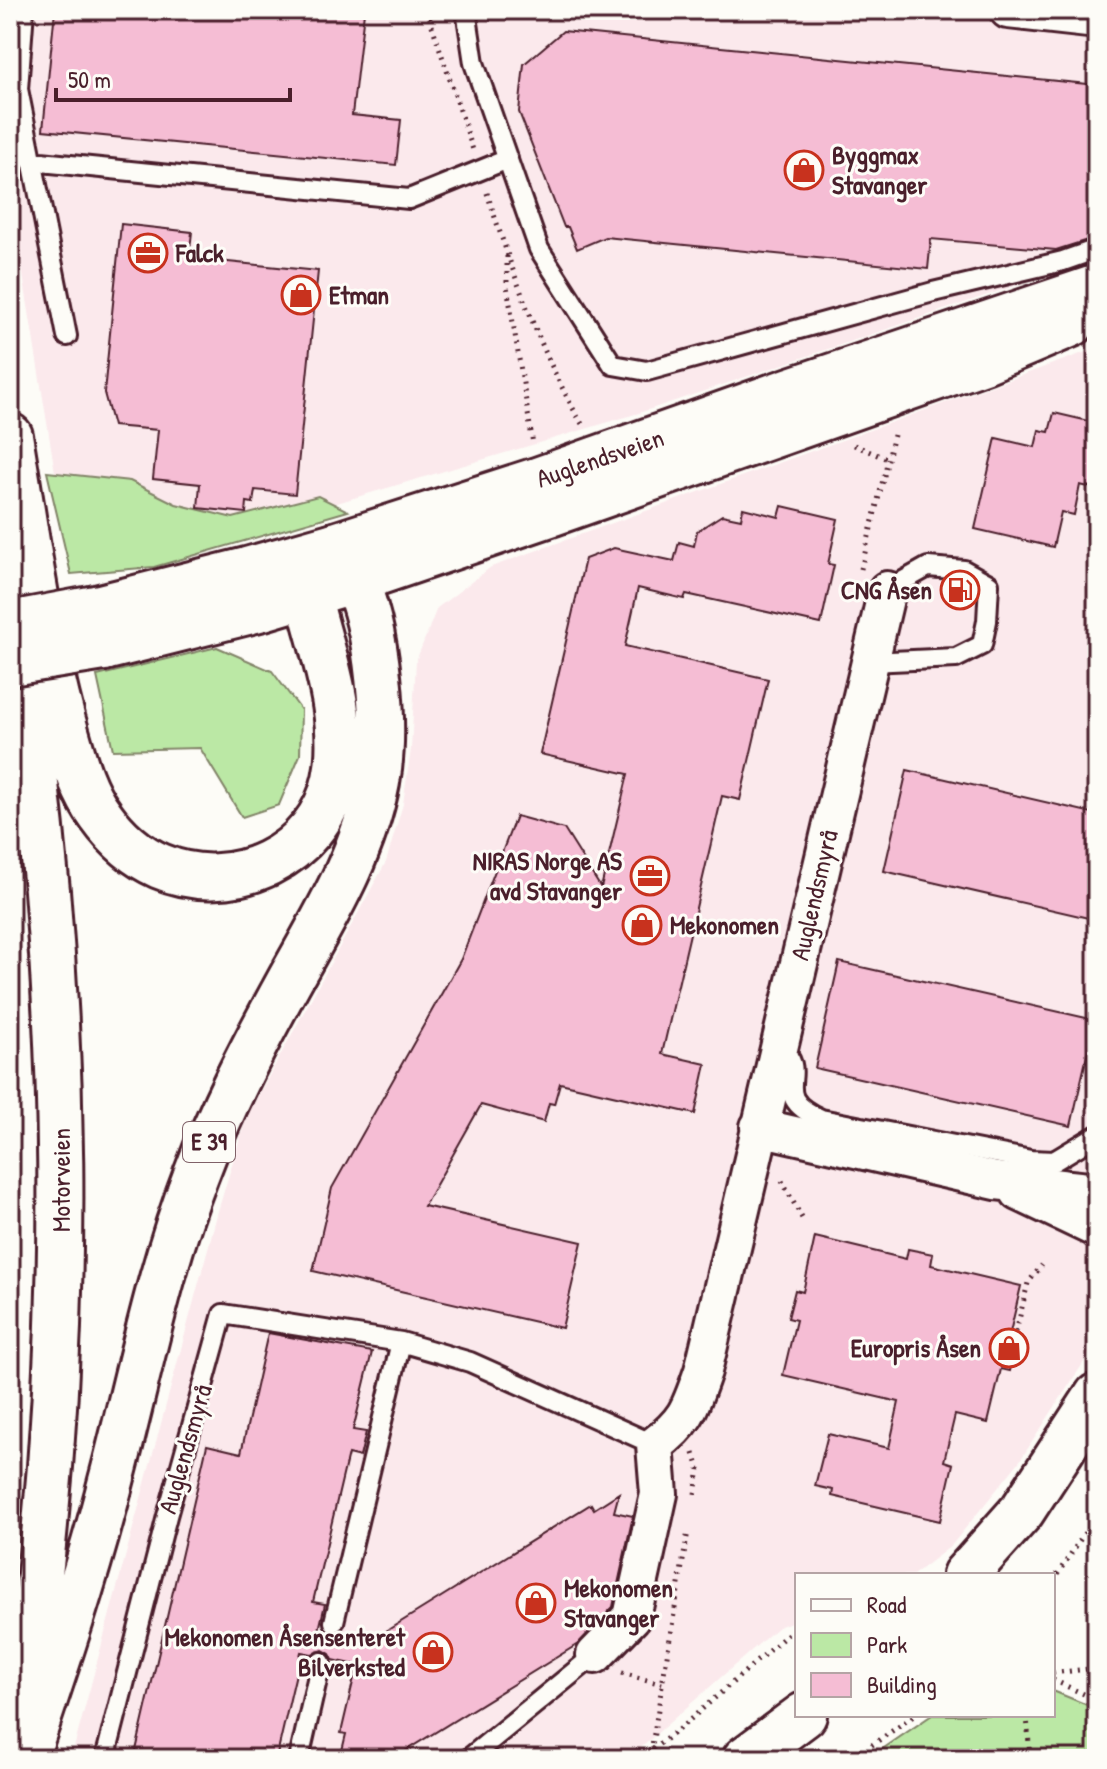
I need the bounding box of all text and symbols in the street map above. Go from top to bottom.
scale bar [56,52,290,102]
text: 50 m [68,63,111,95]
place label: Byggmax Stavanger [832,137,928,203]
shop icon: Byggmax Stavanger [783,149,825,191]
office icon: Falck [127,232,169,274]
place label: Falck [175,235,224,270]
shop icon: Etman [280,274,322,316]
place label: Etman [329,277,389,312]
street label: Auglendsveien [531,419,668,496]
fuel station icon: CNG Åsen [939,569,981,611]
place label: CNG Åsen [841,572,932,607]
street label: Auglendsmyrå [782,826,845,963]
place label: NIRAS Norge AS avd Stavanger [473,843,623,909]
office icon: NIRAS Norge AS avd Stavanger [629,855,671,897]
shop icon: Mekonomen [621,904,663,946]
place label: Mekonomen [670,907,779,942]
road number: E 39 [183,1122,235,1162]
street label: Motorveien [43,1128,78,1232]
shop icon: Europris Åsen [988,1327,1030,1369]
place label: Europris Åsen [851,1330,981,1366]
street label: Auglendsmyrå [149,1380,220,1517]
place label: Mekonomen Stavanger [564,1570,673,1636]
legend [795,1573,1055,1717]
shop icon: Mekonomen Stavanger [515,1582,557,1624]
text: Road [867,1588,906,1620]
place label: Mekonomen Åsensenteret Bilverksted [164,1619,406,1684]
text: Park [867,1628,907,1660]
shop icon: Mekonomen Åsensenteret Bilverksted [412,1631,454,1673]
text: Building [867,1668,937,1700]

